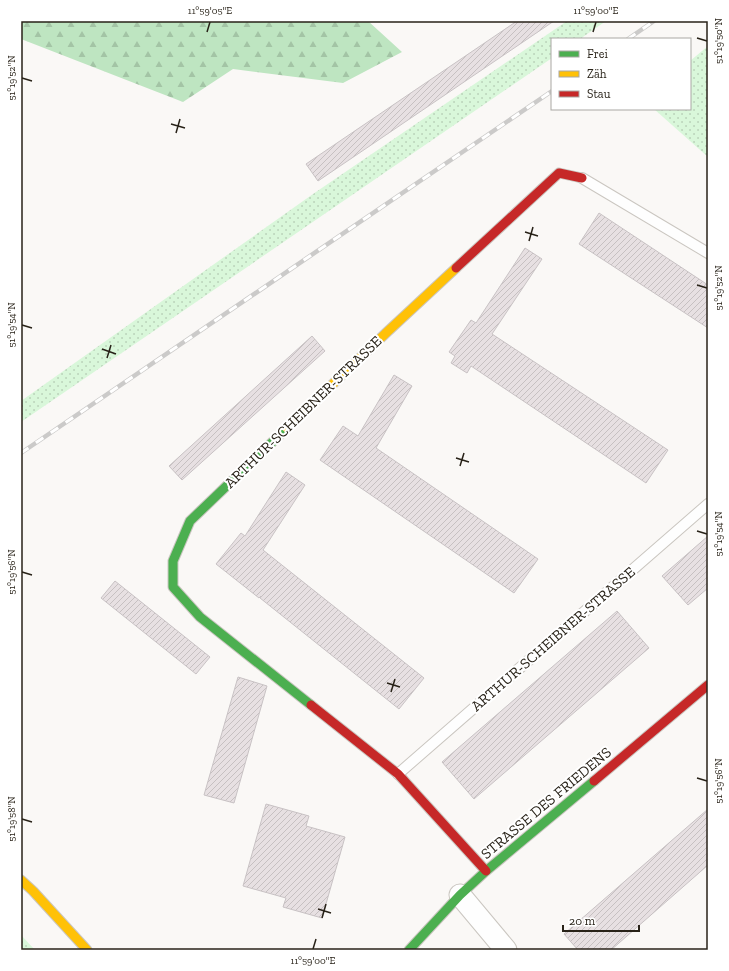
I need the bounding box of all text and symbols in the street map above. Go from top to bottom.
text: 11°59'05"E [188,5,232,17]
text: 11°59'00"E [574,5,619,17]
text: 51°19'50"N [713,18,725,64]
legend [551,38,691,110]
text: Frei [587,47,608,61]
text: 51°19'52"N [6,55,18,101]
text: Zäh [587,67,607,81]
text: Stau [587,87,611,101]
text: 51°19'52"N [713,265,725,311]
text: 51°19'54"N [6,302,18,348]
street label: ARTHUR-SCHEIBNER-STRASSE [221,332,385,492]
text: 51°19'54"N [713,511,725,557]
text: 51°19'56"N [6,549,18,595]
street label: ARTHUR-SCHEIBNER-STRASSE [467,563,639,715]
street label: STRASSE DES FRIEDENS [477,743,615,863]
text: 51°19'56"N [713,758,725,804]
text: 51°19'58"N [6,796,18,842]
scale bar [563,907,639,933]
text: 20 m [569,914,596,928]
text: 11°59'00"E [291,955,336,967]

